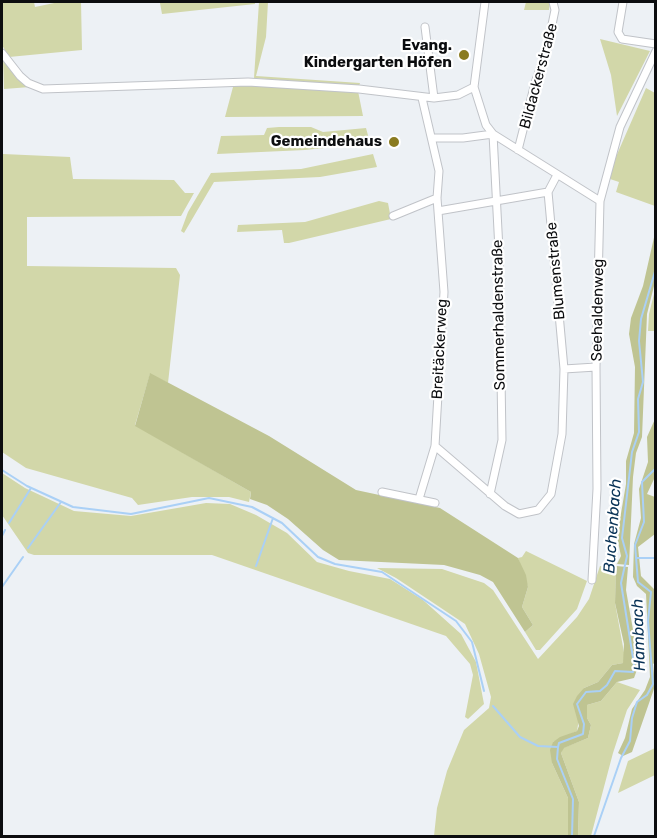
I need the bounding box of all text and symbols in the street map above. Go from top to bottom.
street label: Bildackerstraße [516,21,562,131]
place label: Evang. Kindergarten Höfen [304,37,452,72]
marker: Evang. Kindergarten Höfen [457,48,471,62]
place label: Gemeindehaus [271,133,382,151]
marker: Gemeindehaus [387,135,401,149]
street label: Blumenstraße [543,221,569,321]
street label: Sommerhaldenstraße [489,239,509,391]
street label: Seehaldenweg [588,259,608,361]
street label: Breitäckerweg [428,298,452,400]
water label: Buchenbach [600,478,626,574]
water label: Hambach [628,598,650,672]

